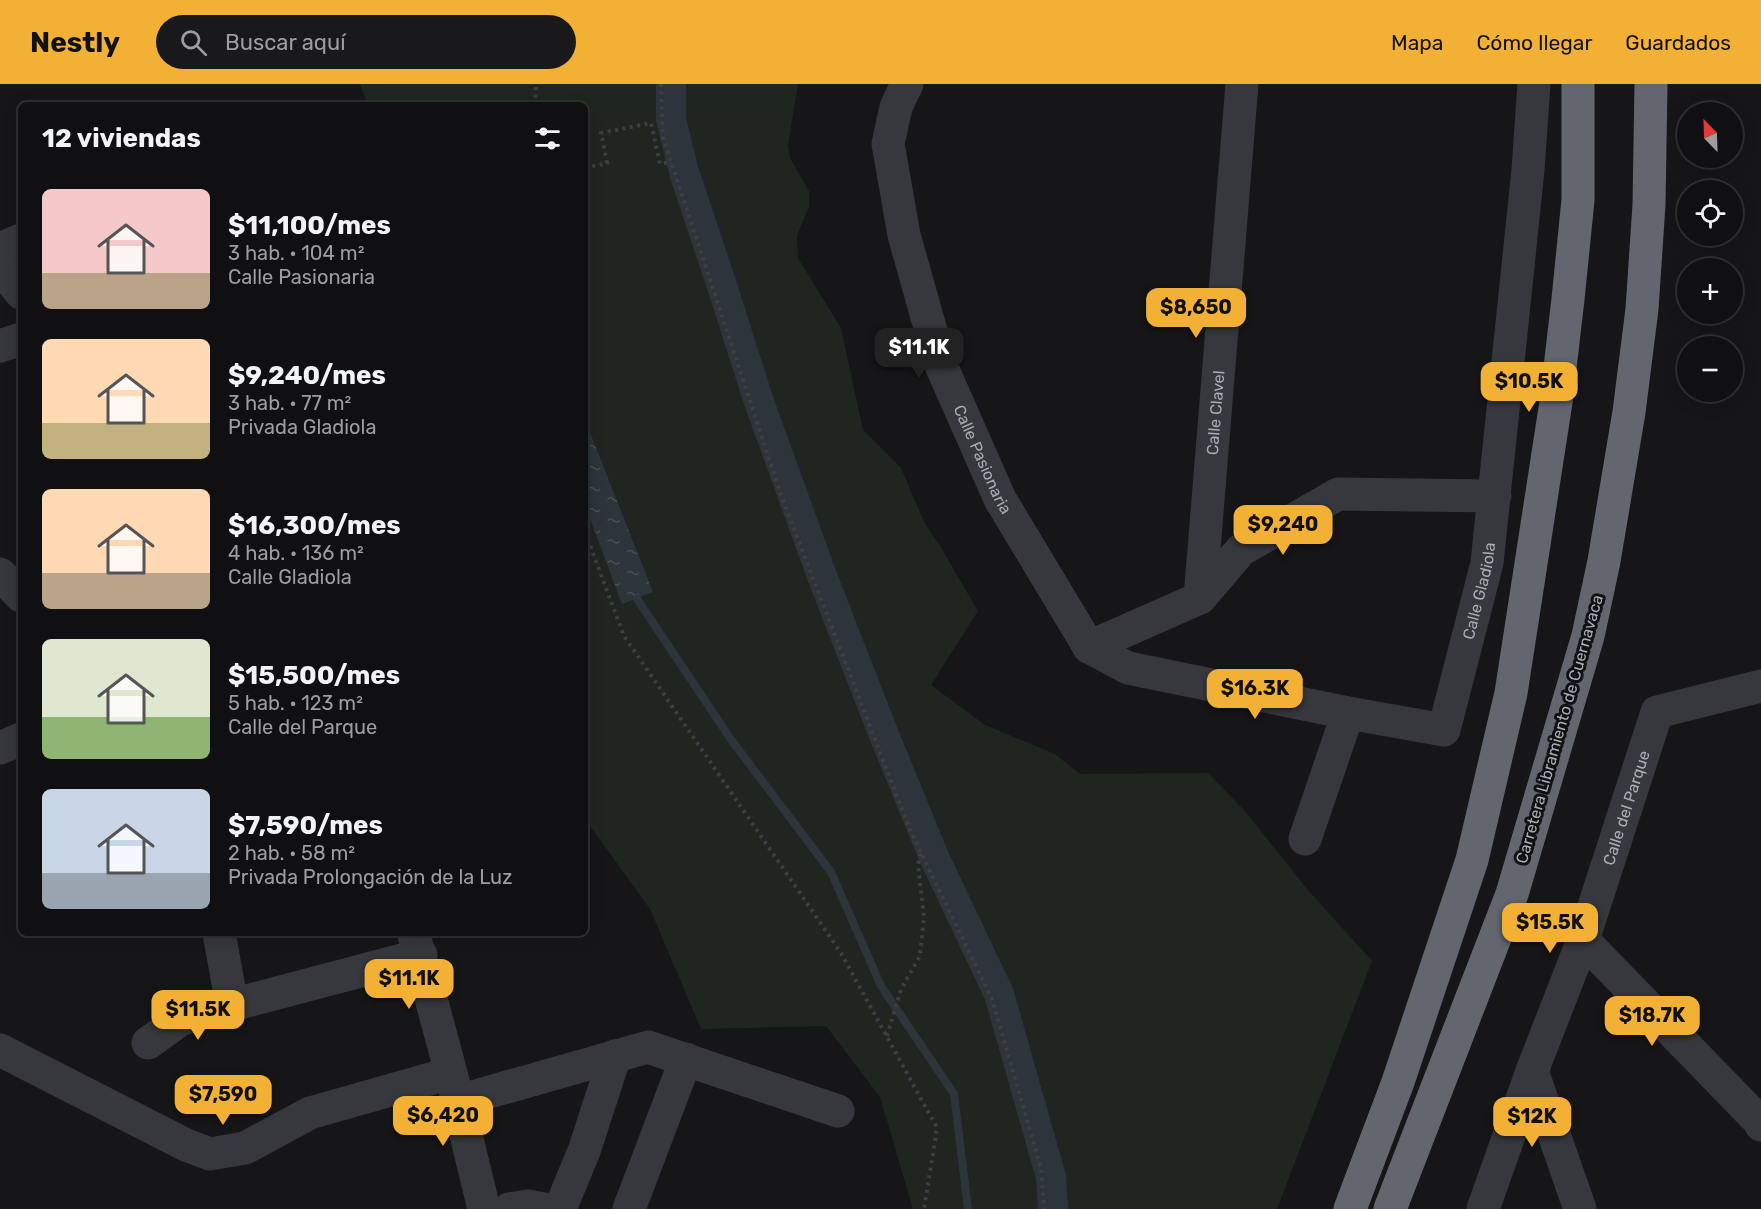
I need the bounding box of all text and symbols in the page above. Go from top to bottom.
search box [156,15,576,69]
text: Nestly [30,26,120,59]
icon: search [177,26,210,59]
text: Buscar aquí [225,29,346,56]
text: Mapa [1391,30,1443,55]
text: Cómo llegar [1476,30,1592,55]
text: Guardados [1625,30,1731,55]
north arrow [1677,102,1743,168]
map controls [1677,102,1743,402]
icon: filters [531,122,564,155]
text: 12 viviendas [42,123,201,154]
button: locate [1677,180,1743,246]
text: $11,100/mes [228,210,391,241]
icon: home [90,213,162,285]
text: 3 hab. · 104 m² [228,241,364,265]
button: + [1677,258,1743,324]
text: Calle Pasionaria [228,265,375,289]
pin: $8,650 [1147,288,1245,339]
text: $8,650 [1160,295,1232,319]
pin: $11.1K [870,328,968,379]
text: $11.1K [889,335,949,359]
button: − [1677,336,1743,402]
text: $9,240/mes [228,360,386,391]
pin: $10.5K [1480,362,1578,413]
icon: home [90,363,162,435]
text: $10.5K [1495,369,1563,393]
street label: Calle Clavel [1203,370,1229,456]
text: 3 hab. · 77 m² [228,391,351,415]
street label: Calle Pasionaria [950,402,1016,517]
text: Privada Gladiola [228,415,376,439]
pin: $9,240 [1234,505,1332,556]
text: $16,300/mes [228,510,401,541]
text: $9,240 [1248,512,1318,536]
icon: home [90,513,162,585]
text: 4 hab. · 136 m² [228,541,364,565]
street label: Calle Gladiola [1459,541,1499,641]
text: Calle Gladiola [228,565,352,589]
street label: Carretera Libramiento de Cuernavaca [1512,593,1607,866]
text: $15,500/mes [228,660,400,691]
icon: home [90,663,162,735]
pin: $16.3K [1206,669,1304,720]
text: $16.3K [1221,676,1289,700]
text: 5 hab. · 123 m² [228,691,363,715]
text: Calle del Parque [228,715,377,739]
street label: Calle del Parque [1599,748,1654,868]
text: $7,590/mes [228,810,383,841]
icon: home [90,813,162,885]
text: 2 hab. · 58 m² [228,841,355,865]
text: Privada Prolongación de la Luz [228,865,512,889]
pin: $15.5K [1501,903,1599,954]
text: $15.5K [1516,910,1584,934]
pin: $11.1K [360,959,458,1010]
text: $11.1K [379,966,439,990]
pin: $11.5K [149,990,247,1041]
pin: $18.7K [1603,996,1701,1047]
text: $11.5K [165,997,231,1021]
text: $18.7K [1619,1003,1685,1027]
pin: $7,590 [174,1075,272,1126]
text: $7,590 [189,1082,257,1106]
pin: $6,420 [394,1096,492,1147]
pin: $12K [1496,1097,1568,1148]
text: $6,420 [407,1103,479,1127]
text: $12K [1507,1104,1557,1128]

